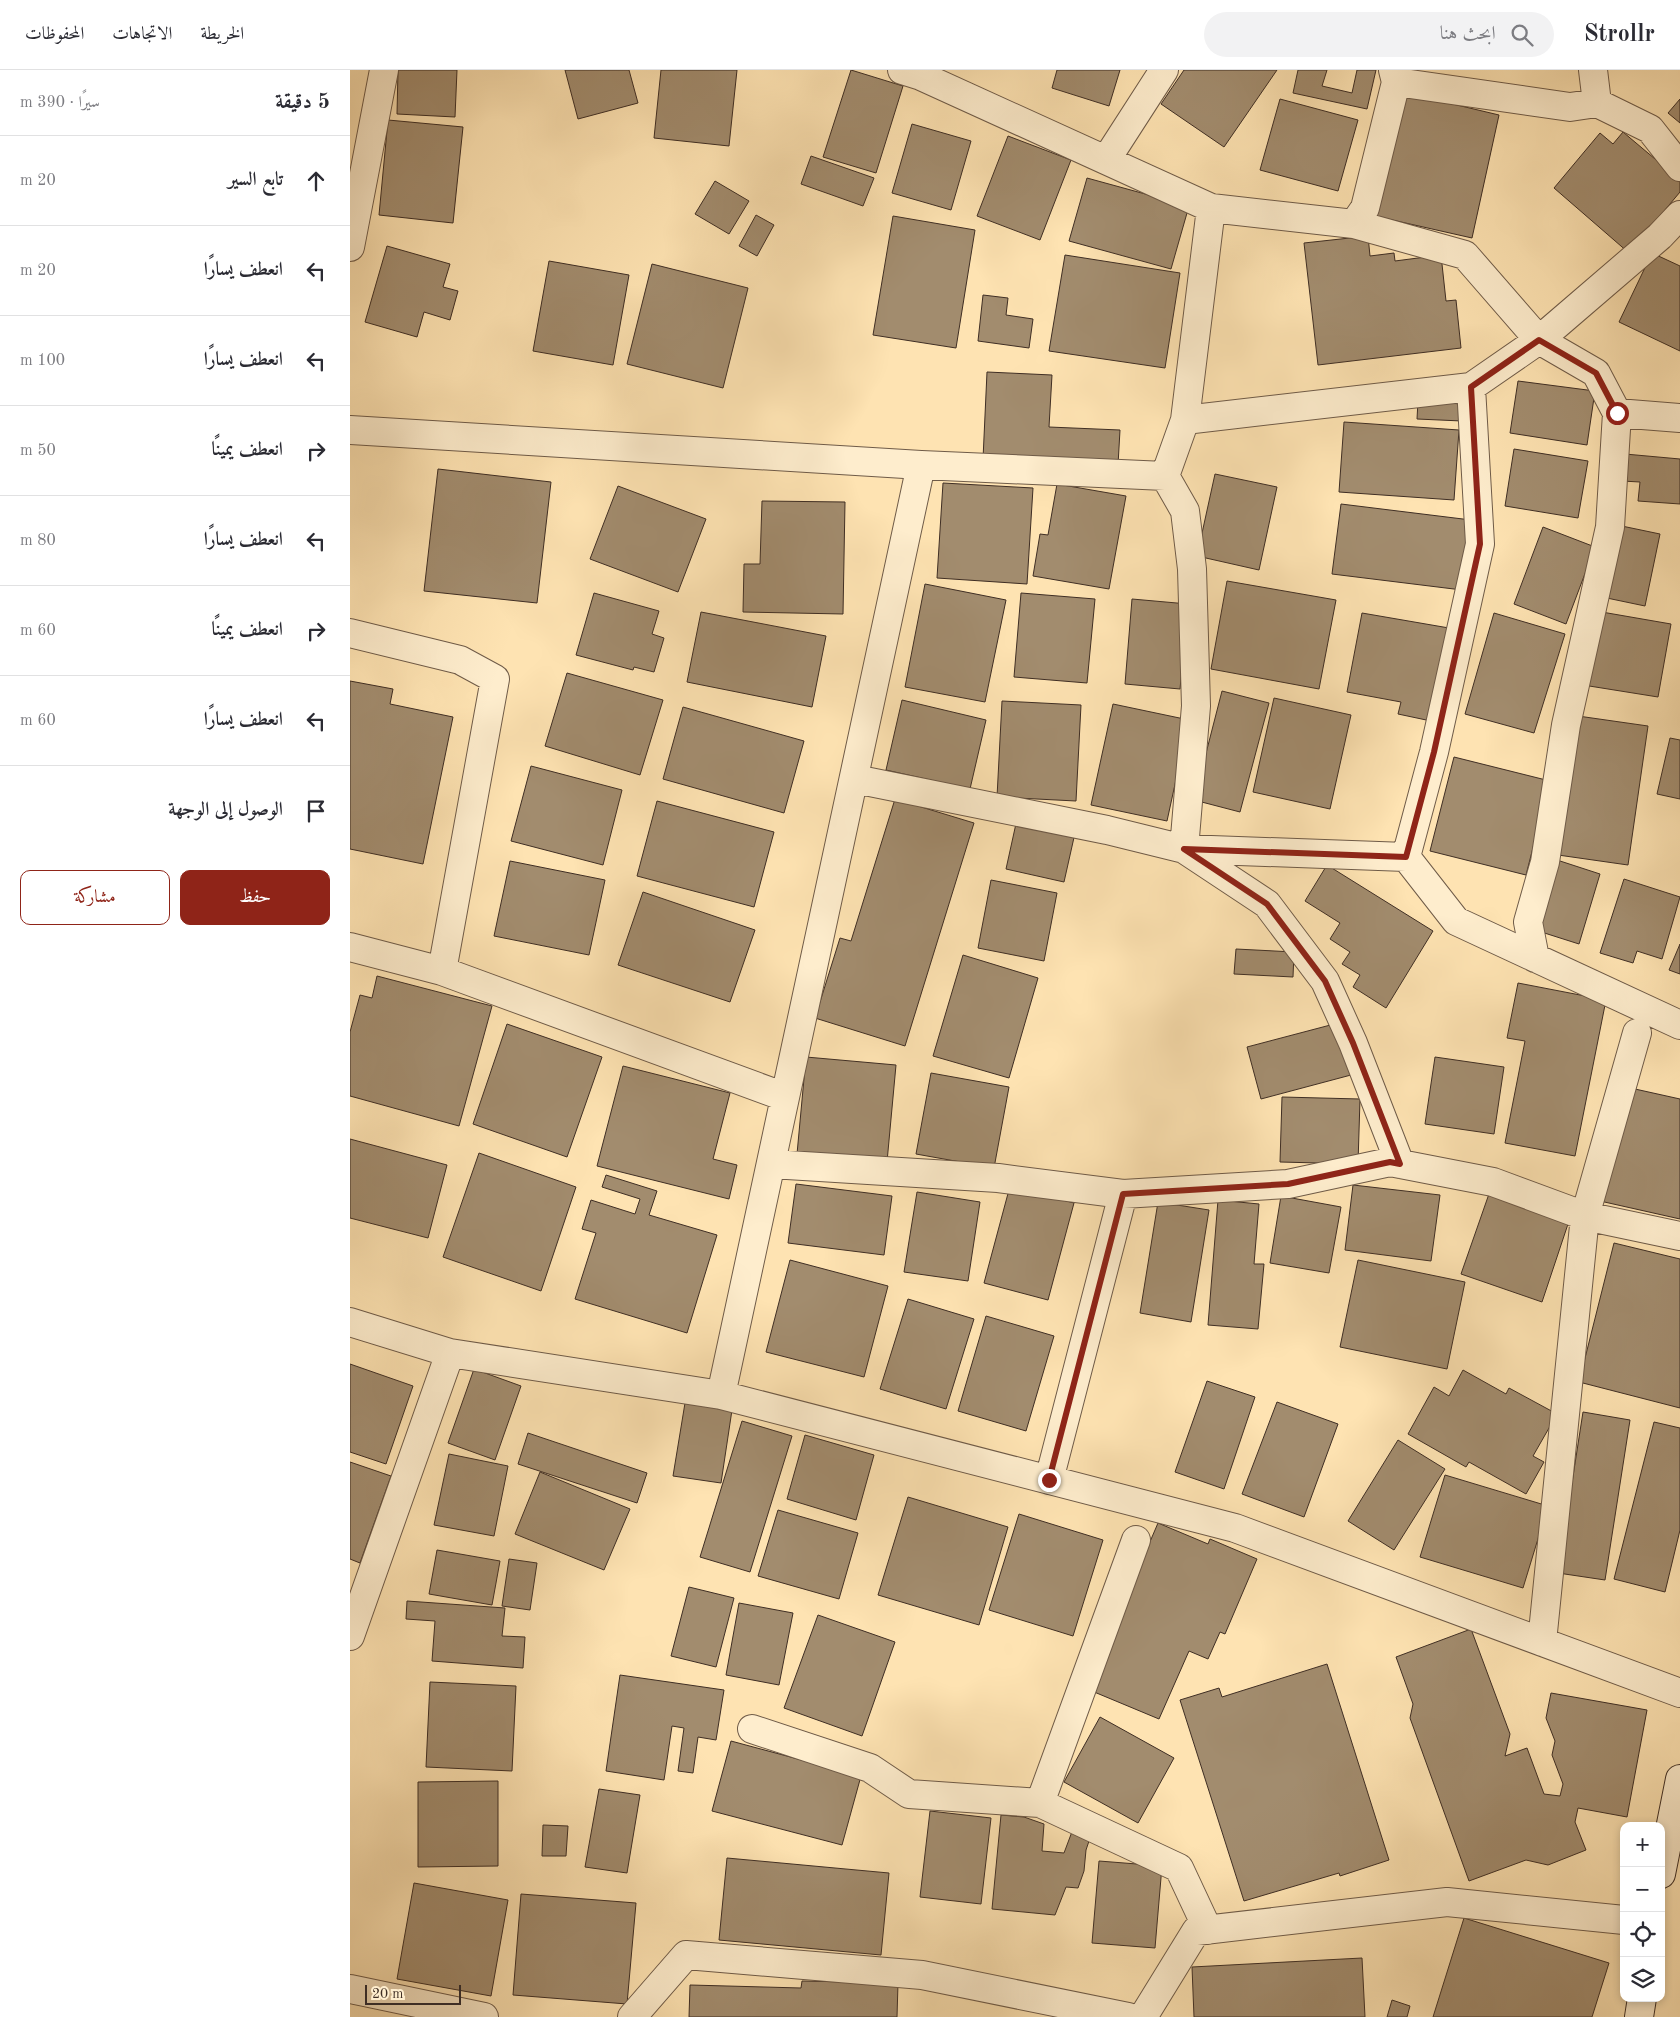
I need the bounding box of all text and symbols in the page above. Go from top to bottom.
search box [1204,12,1554,57]
icon: search [1508,21,1536,49]
text: Strollr [1584,23,1655,47]
text: المحفوظات [25,25,84,43]
text: الاتجاهات [112,25,172,43]
text: الخريطة [200,25,244,43]
text: ابحث هنا [1440,25,1496,44]
text: 5 دقيقة [275,92,330,113]
text: سيرًا · 390 m [20,95,100,111]
icon: ahead [302,167,330,195]
text: تابع السير [228,171,283,190]
text: 20 m [20,173,56,189]
icon: left [302,257,330,285]
text: انعطف يسارًا [204,261,283,280]
text: 20 m [20,263,56,279]
icon: left [302,347,330,375]
text: انعطف يسارًا [204,351,283,370]
text: 100 m [20,353,65,369]
route start [1606,402,1629,425]
icon: right [302,437,330,465]
text: انعطف يمينًا [211,441,283,460]
text: 50 m [20,443,56,459]
icon: left [302,527,330,555]
text: انعطف يسارًا [204,531,283,550]
text: 80 m [20,533,56,549]
icon: right [302,617,330,645]
text: انعطف يمينًا [211,621,283,640]
text: 60 m [20,623,56,639]
icon: left [302,707,330,735]
text: انعطف يسارًا [204,711,283,730]
text: 60 m [20,713,56,729]
icon: arrive [302,797,330,825]
text: الوصول إلى الوجهة [168,801,283,820]
button: مشاركة [20,870,170,925]
button: حفظ [180,870,330,925]
route end [1038,1469,1061,1492]
map controls [1620,1822,1665,2002]
button: + [1620,1822,1665,1867]
button: − [1620,1867,1665,1912]
button: locate [1620,1912,1665,1957]
button: layers [1620,1957,1665,2002]
scale bar [365,1982,461,2005]
text: 20 m [372,1987,403,2001]

